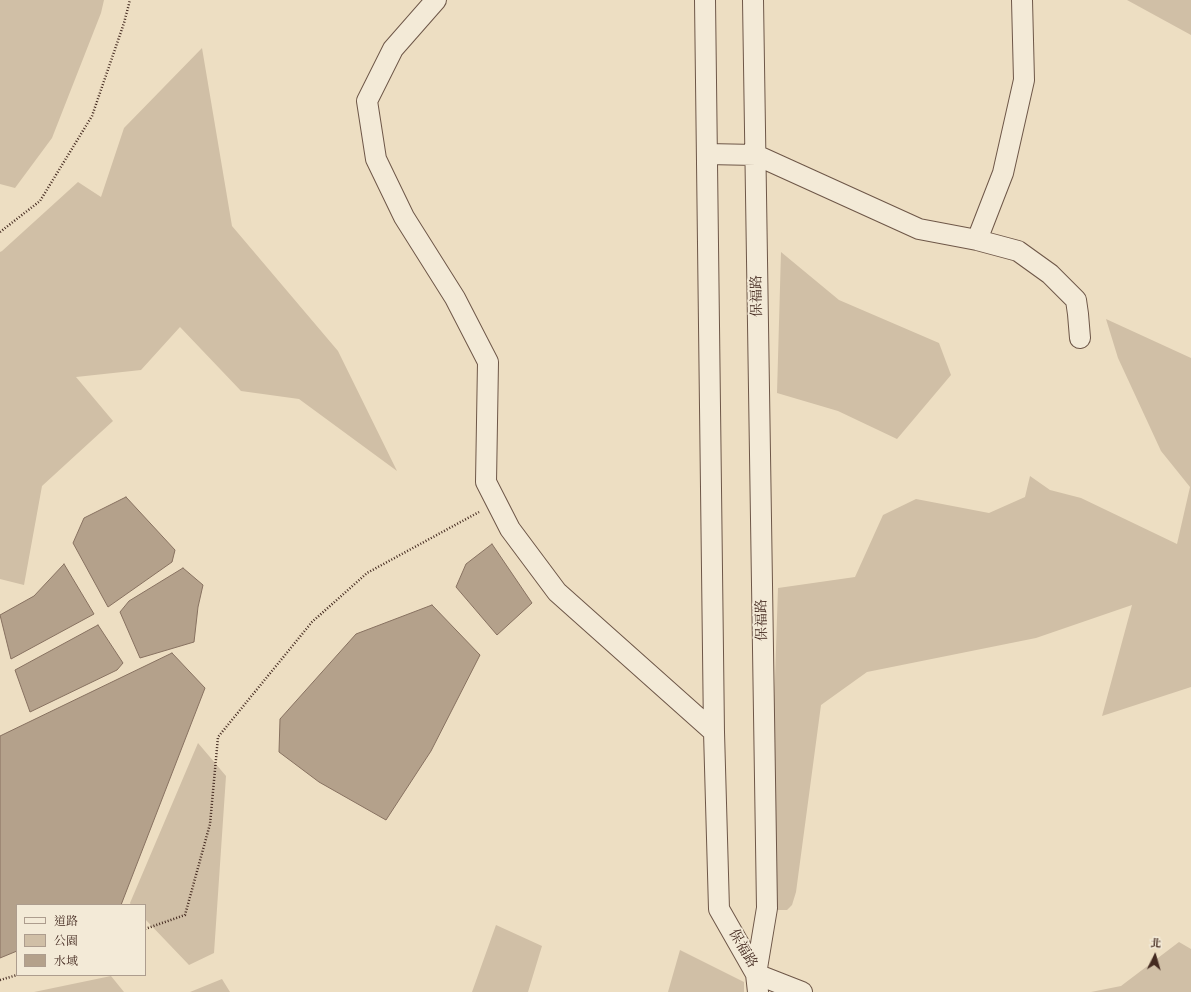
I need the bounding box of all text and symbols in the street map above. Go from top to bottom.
street label: 保福路 [749,275,767,317]
street label: 保福路 [754,599,772,641]
legend [16,904,146,976]
text: 道路 [54,914,78,929]
street label: 保福路 [724,927,760,971]
text: 公園 [54,934,78,949]
north arrow [1135,936,1175,976]
text: 北 [1150,937,1162,951]
text: 水域 [54,954,78,969]

